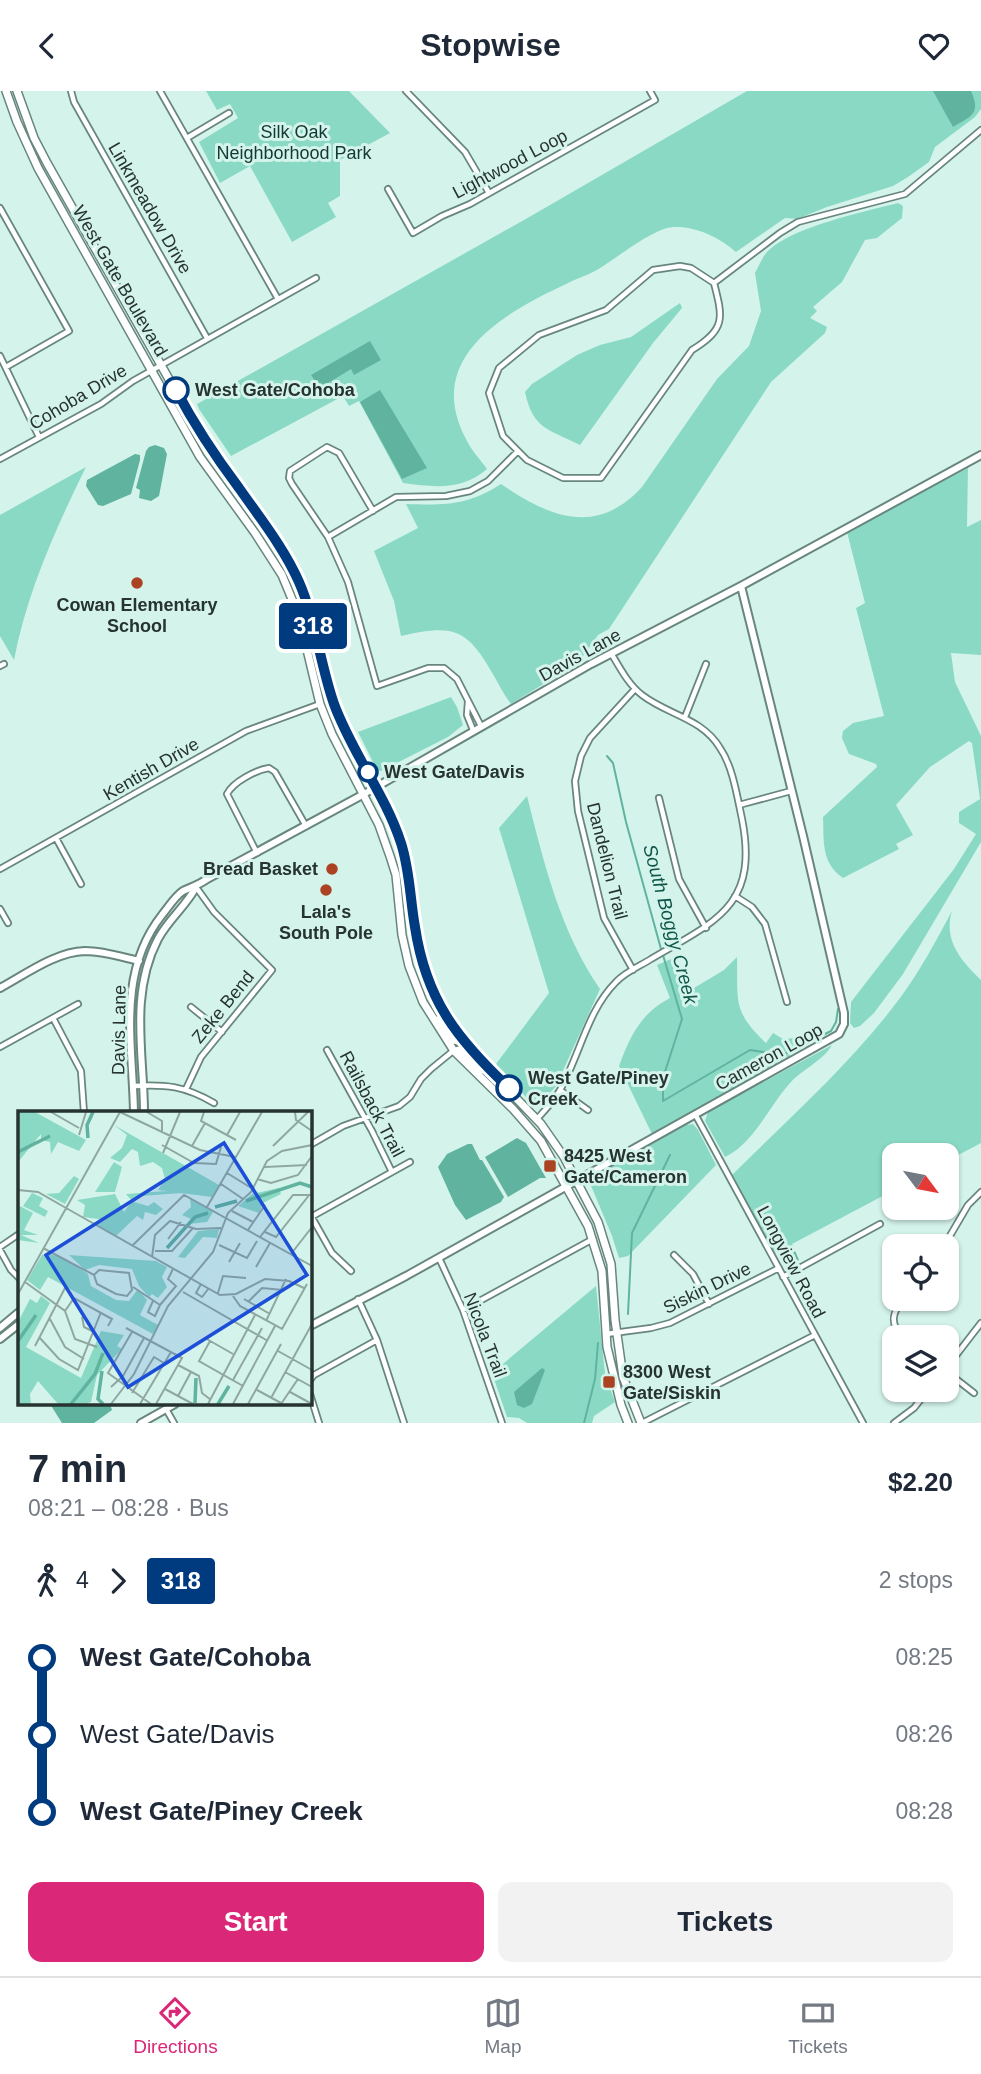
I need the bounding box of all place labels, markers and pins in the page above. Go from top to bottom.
marker: West Gate/Cohoba [163,377,189,403]
place label: West Gate/Cohoba [195,380,356,400]
marker: Cowan Elementary School [129,575,145,591]
place label: Cowan Elementary School [56,595,218,636]
marker: West Gate/Davis [358,762,378,782]
place label: West Gate/Davis [384,762,525,782]
place label: Bread Basket [203,859,318,879]
marker: Bread Basket [324,861,340,877]
marker: Lala's South Pole [318,882,334,898]
place label: Lala's South Pole [279,902,373,943]
place label: West Gate/Piney Creek [528,1068,669,1109]
marker: West Gate/Piney Creek [496,1075,522,1101]
place label: 8425 West Gate/Cameron [564,1146,687,1187]
marker: 8425 West Gate/Cameron [542,1158,558,1174]
place label: 8300 West Gate/Siskin [623,1362,721,1403]
marker: 8300 West Gate/Siskin [601,1374,617,1390]

